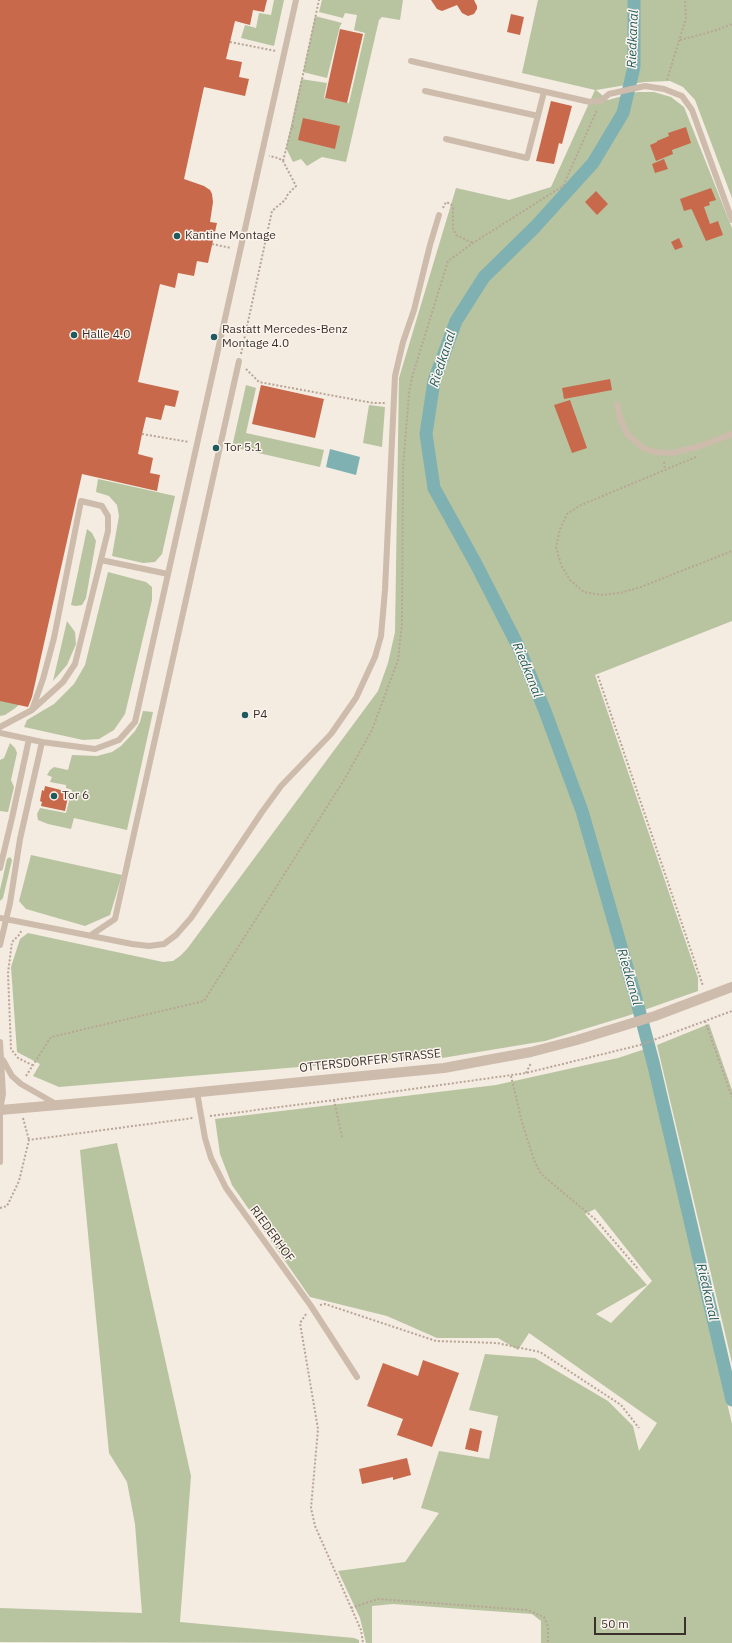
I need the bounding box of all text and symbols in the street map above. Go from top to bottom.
water label: Riedkanal [624,10,642,68]
place label: Kantine Montage [185,229,276,243]
marker: Kantine Montage [172,231,182,241]
place label: Rastatt Mercedes-Benz Montage 4.0 [222,323,348,351]
place label: Halle 4.0 [82,328,130,342]
water label: Riedkanal [427,329,459,389]
marker: Halle 4.0 [69,330,79,340]
marker: Rastatt Mercedes-Benz Montage 4.0 [209,332,219,342]
place label: Tor 5.1 [224,441,262,455]
marker: Tor 5.1 [211,443,221,453]
water label: Riedkanal [509,640,545,700]
place label: P4 [253,708,267,722]
marker: P4 [240,710,250,720]
place label: Tor 6 [62,789,89,803]
marker: Tor 6 [49,791,59,801]
water label: Riedkanal [613,947,645,1007]
street label: OTTERSDORFER STRASSE [299,1046,441,1076]
street label: RIEDERHOF [247,1203,297,1265]
water label: Riedkanal [693,1262,721,1322]
scale bar [596,1609,688,1635]
text: 50 m [601,1616,629,1631]

